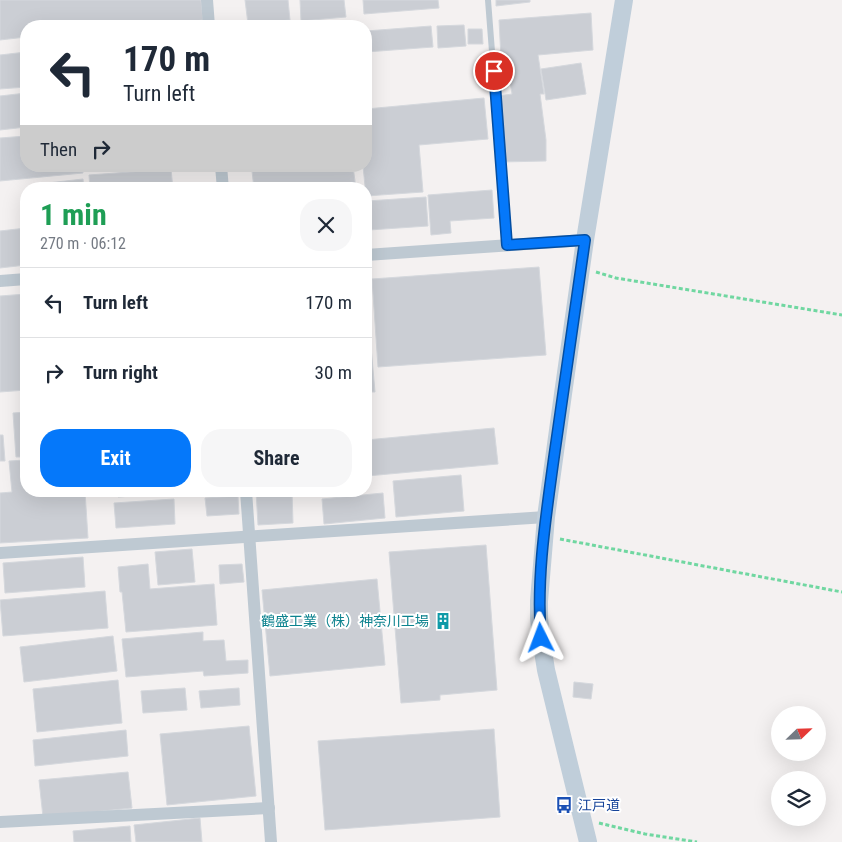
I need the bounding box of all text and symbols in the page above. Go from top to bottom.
text: 170 m [123,39,210,80]
icon: left [40,40,105,105]
pin [473,50,515,92]
icon: arrive [480,57,508,85]
text: Turn left [123,81,195,106]
icon: right [87,135,115,163]
text: Then [40,138,77,161]
text: 1 min [40,197,107,232]
button: close [300,199,352,251]
text: 270 m · 06:12 [40,234,126,253]
icon: left [40,289,68,317]
text: Turn left [83,291,148,314]
text: 170 m [305,291,352,314]
icon: right [40,359,68,387]
text: Turn right [83,361,158,384]
text: 30 m [315,361,352,384]
button: Exit [40,429,191,487]
button: Share [201,429,352,487]
building icon: 鶴盛工業（株）神奈川工場 [433,611,453,631]
position arrow [514,611,566,663]
place label: 鶴盛工業（株）神奈川工場 [261,613,429,629]
north arrow [771,706,826,761]
map controls [771,706,826,826]
button: layers [771,771,826,826]
bus stop icon: 江戸道 [554,795,574,815]
place label: 江戸道 [578,797,620,813]

